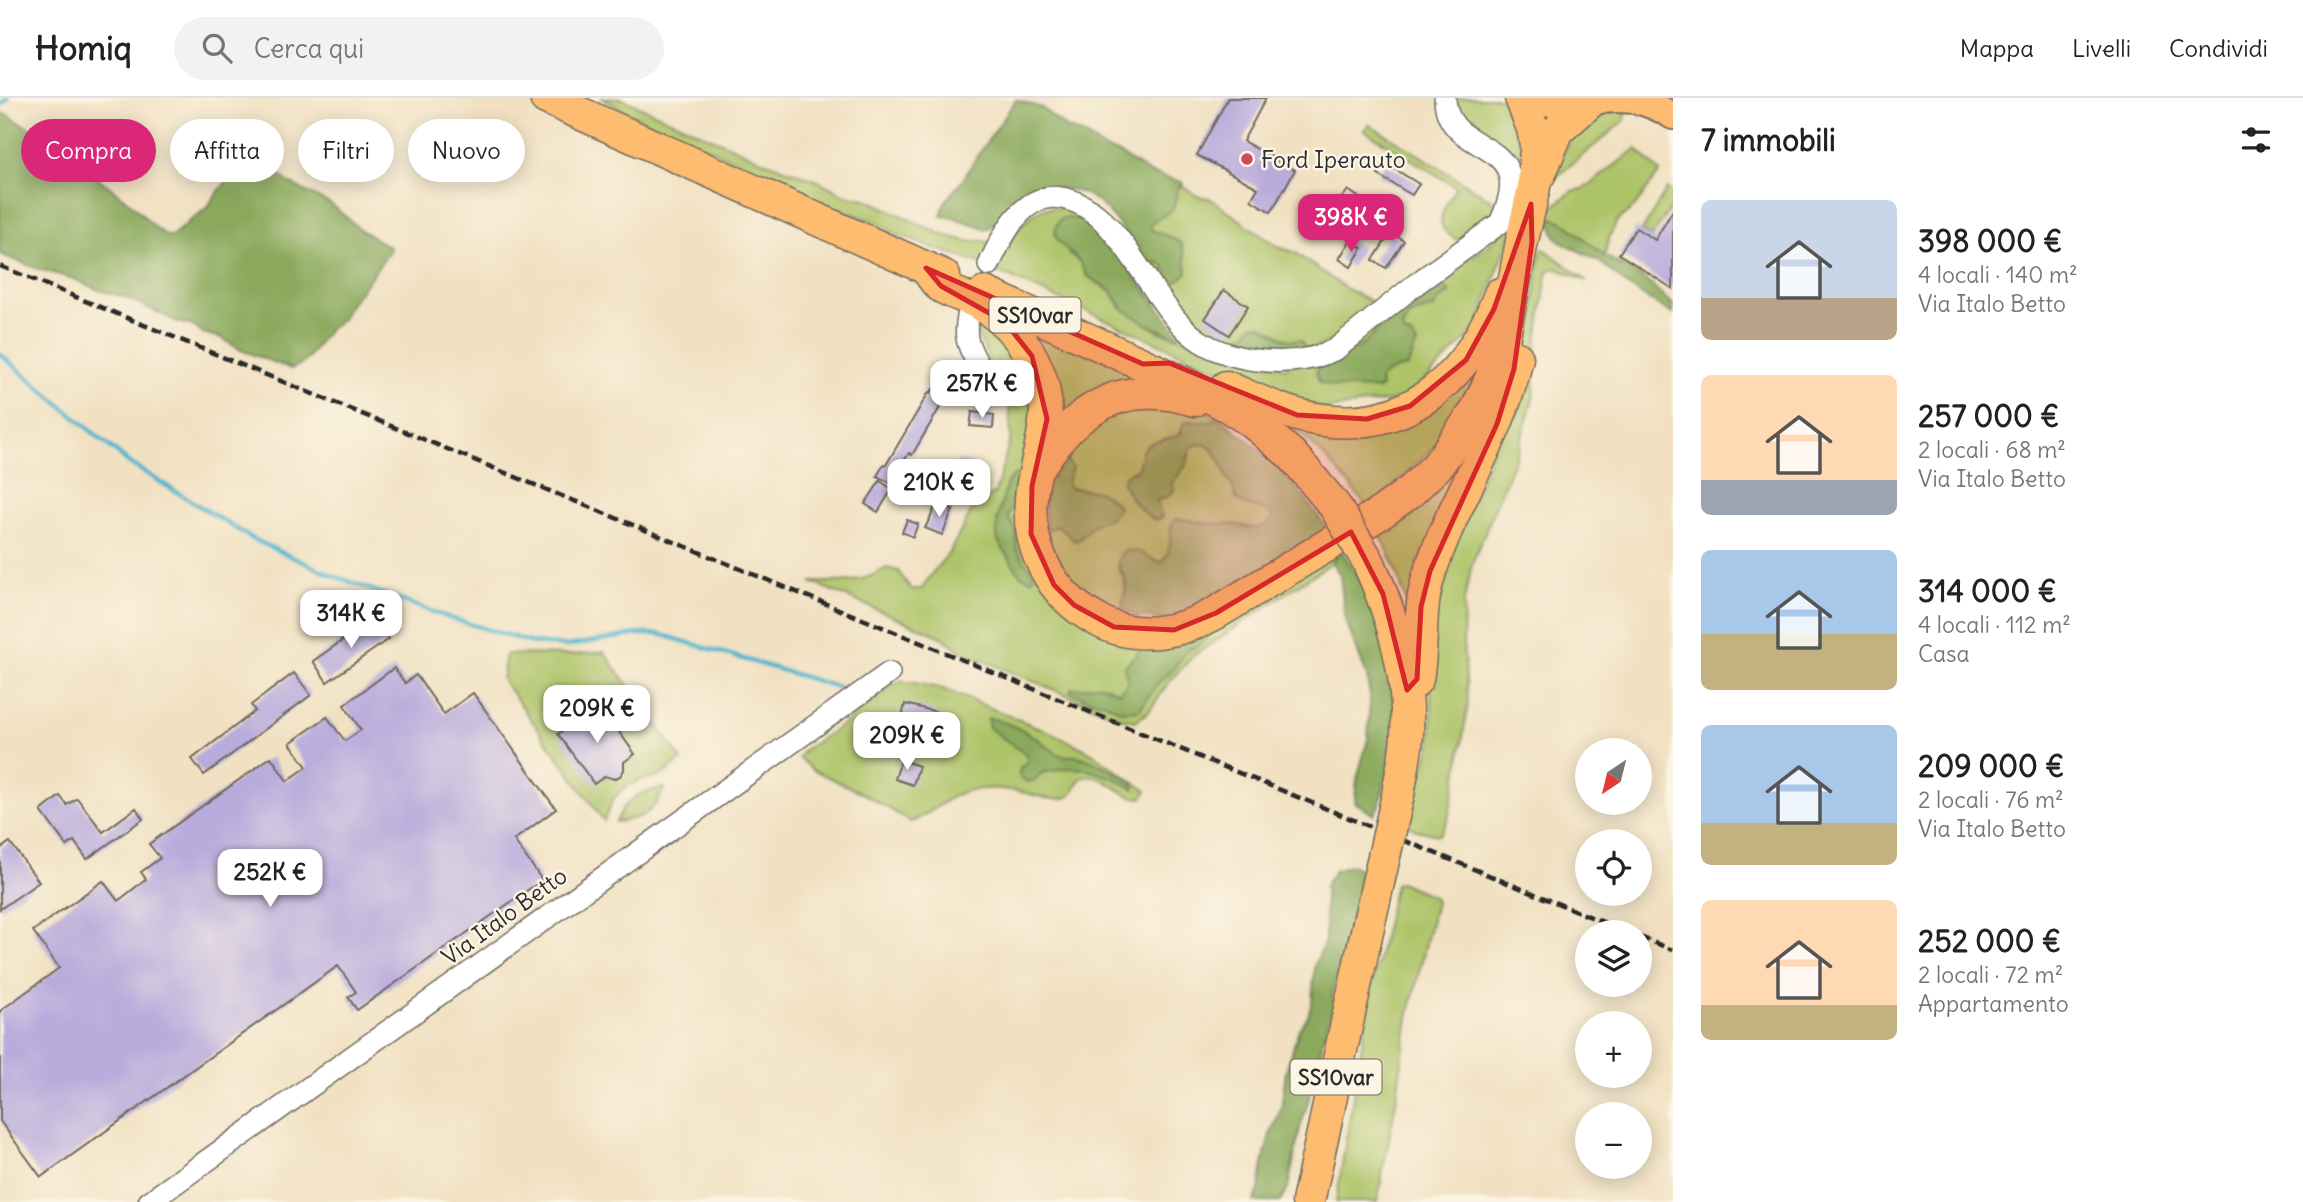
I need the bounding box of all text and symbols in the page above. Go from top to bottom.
search box [174,17,664,80]
text: Homiq [35,27,132,69]
icon: search [198,29,236,67]
text: Cerca qui [254,32,364,65]
text: Mappa [1960,33,2034,63]
text: Livelli [2072,33,2131,63]
text: Condividi [2169,33,2268,63]
chip: Compra [21,119,156,182]
chip: Affitta [170,119,284,182]
chip: Filtri [298,119,394,182]
chip: Nuovo [408,119,525,182]
text: 7 immobili [1701,121,1836,159]
icon: filters [2237,121,2275,159]
place label: Ford Iperauto [1261,145,1406,174]
marker: Ford Iperauto [1239,151,1255,167]
pin: 398K € [1294,194,1408,254]
text: 398K € [1314,202,1388,231]
text: 398 000 € [1918,222,2062,260]
icon: home [1757,228,1841,312]
text: 4 locali · 140 m² [1918,260,2078,289]
text: Via Italo Betto [1918,289,2066,318]
road number: SS10var [990,298,1080,332]
pin: 257K € [925,360,1039,420]
text: 257K € [946,368,1018,397]
text: 257 000 € [1918,397,2059,435]
icon: home [1757,403,1841,487]
text: 2 locali · 68 m² [1918,435,2066,464]
pin: 210K € [882,460,996,519]
text: Via Italo Betto [1918,464,2066,493]
text: 210K € [903,467,975,496]
text: 314 000 € [1918,572,2057,610]
icon: home [1757,578,1841,662]
pin: 314K € [294,590,408,650]
text: 314K € [316,598,386,627]
text: 4 locali · 112 m² [1918,610,2071,639]
text: Casa [1918,639,1970,668]
pin: 209K € [540,686,654,745]
text: 209K € [559,693,635,722]
pin: 209K € [850,712,964,772]
text: 209K € [869,720,945,749]
north arrow [1575,738,1652,816]
map controls [1575,738,1652,1179]
text: 209 000 € [1918,747,2064,785]
icon: home [1757,753,1841,837]
text: 2 locali · 76 m² [1918,785,2064,814]
text: Via Italo Betto [1918,814,2066,843]
button: locate [1575,829,1652,906]
pin: 252K € [213,850,327,909]
text: 252K € [234,857,306,886]
street label: Via Italo Betto [436,861,572,971]
button: layers [1575,920,1652,997]
text: 252 000 € [1918,922,2061,960]
icon: home [1757,928,1841,1012]
text: 2 locali · 72 m² [1918,960,2063,989]
text: Appartamento [1918,989,2069,1018]
button: + [1575,1011,1652,1088]
road number: SS10var [1290,1060,1382,1094]
button: − [1575,1102,1652,1179]

